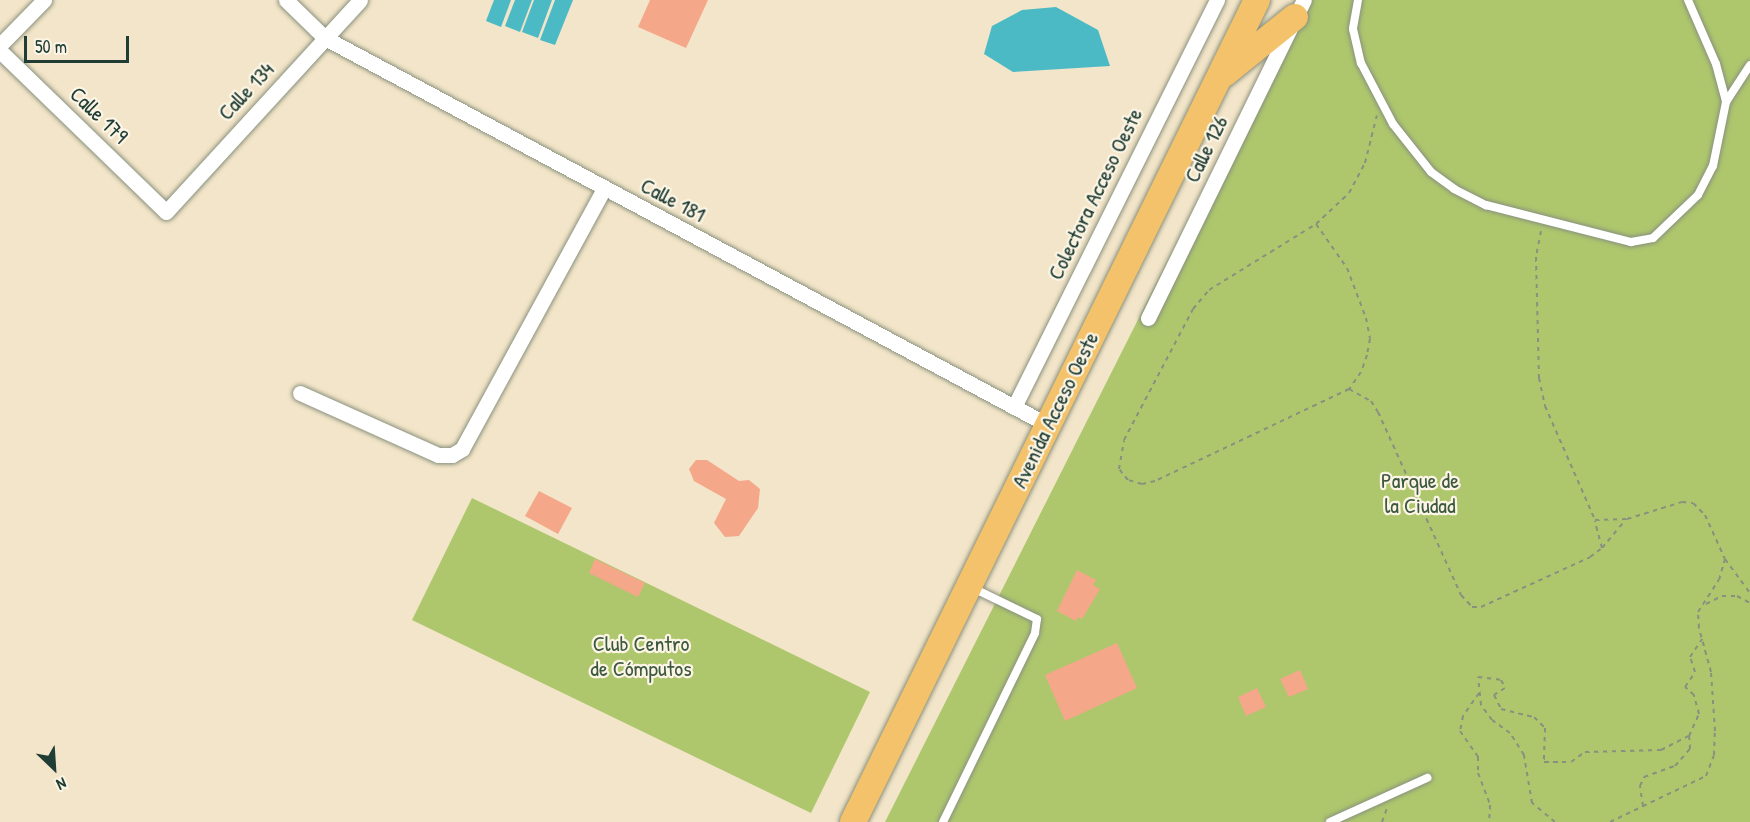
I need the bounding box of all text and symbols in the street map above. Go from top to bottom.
scale bar [27,24,132,62]
text: 50 m [35,34,67,59]
street label: Calle 134 [212,56,280,126]
street label: Calle 179 [64,81,134,149]
street label: Colectora Acceso Oeste [1042,104,1148,284]
street label: Calle 126 [1179,111,1233,187]
street label: Calle 181 [636,172,710,228]
street label: Avenida Acceso Oeste [1006,328,1104,492]
park label: Parque de la Ciudad [1381,467,1459,518]
park label: Club Centro de Cómputos [590,630,692,682]
north arrow [24,738,84,798]
text: N [53,773,70,796]

